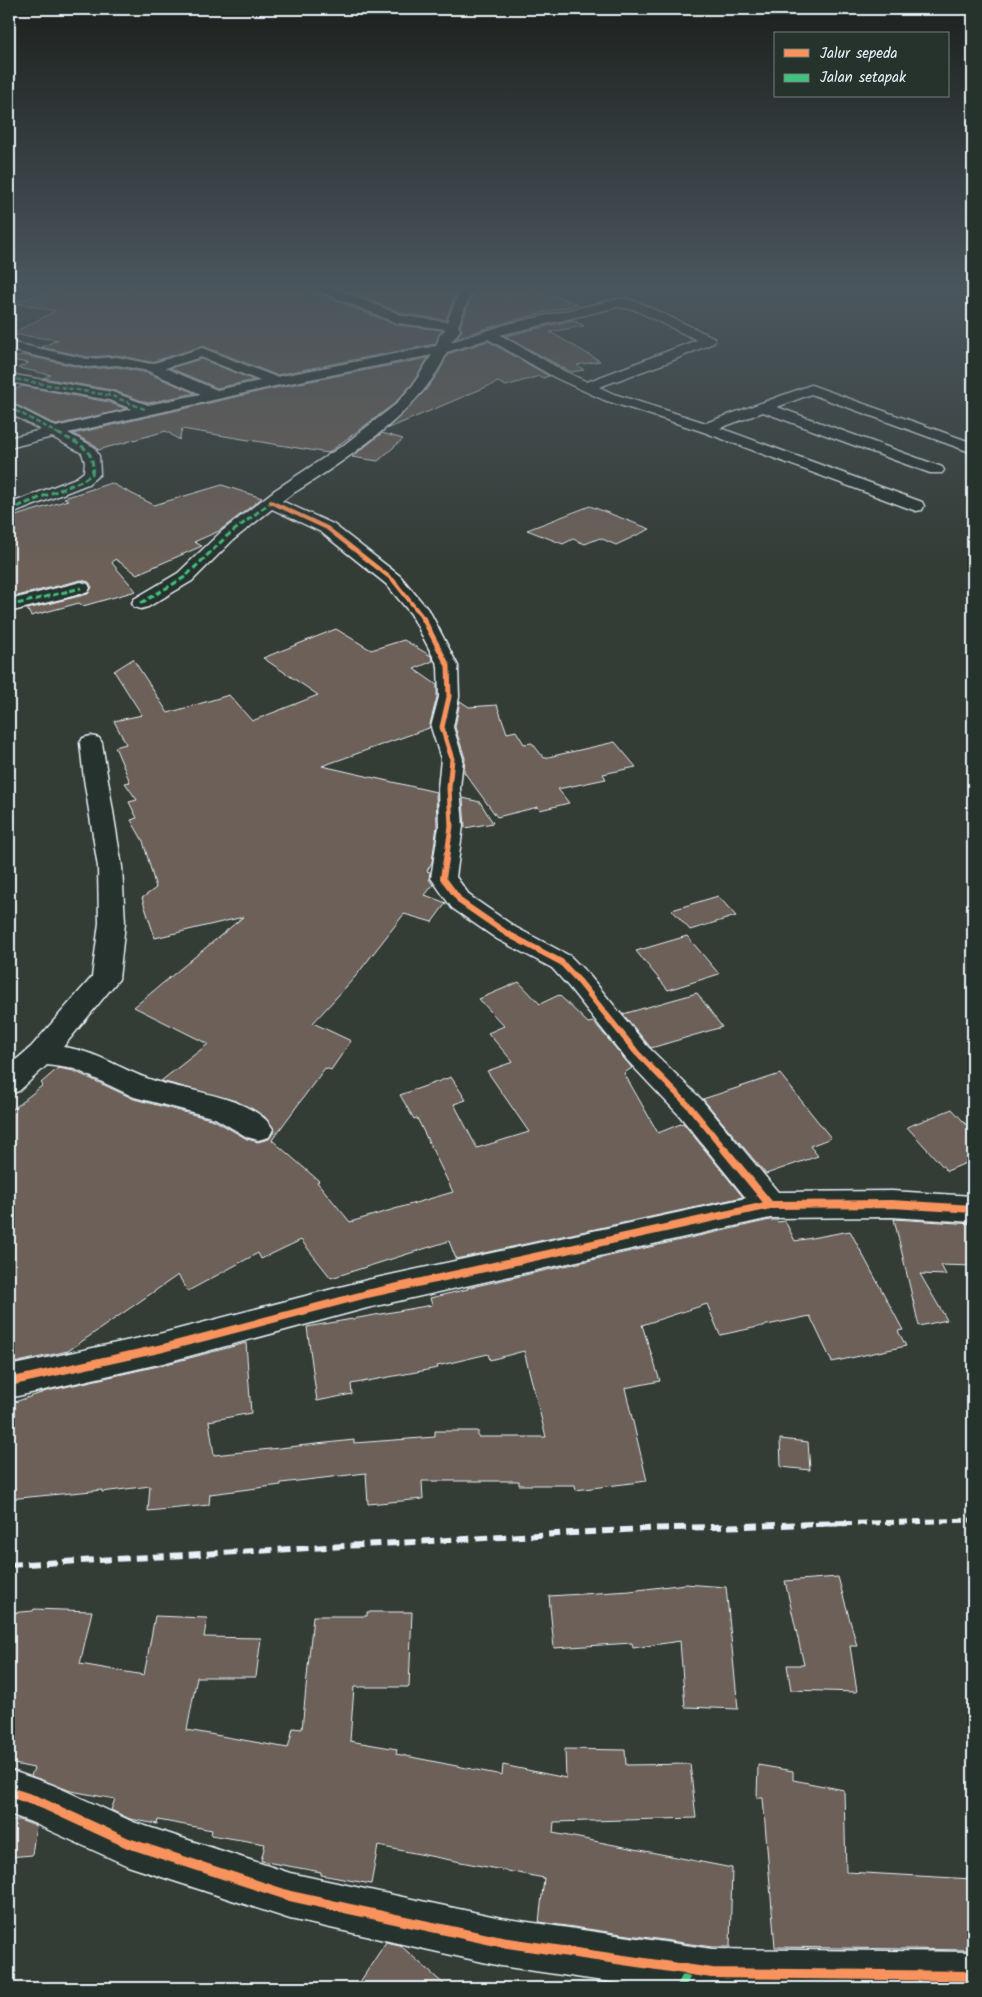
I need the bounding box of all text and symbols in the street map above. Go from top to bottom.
legend [774,32,950,98]
text: Jalur sepeda [820,42,898,66]
text: Jalan setapak [820,66,907,90]

